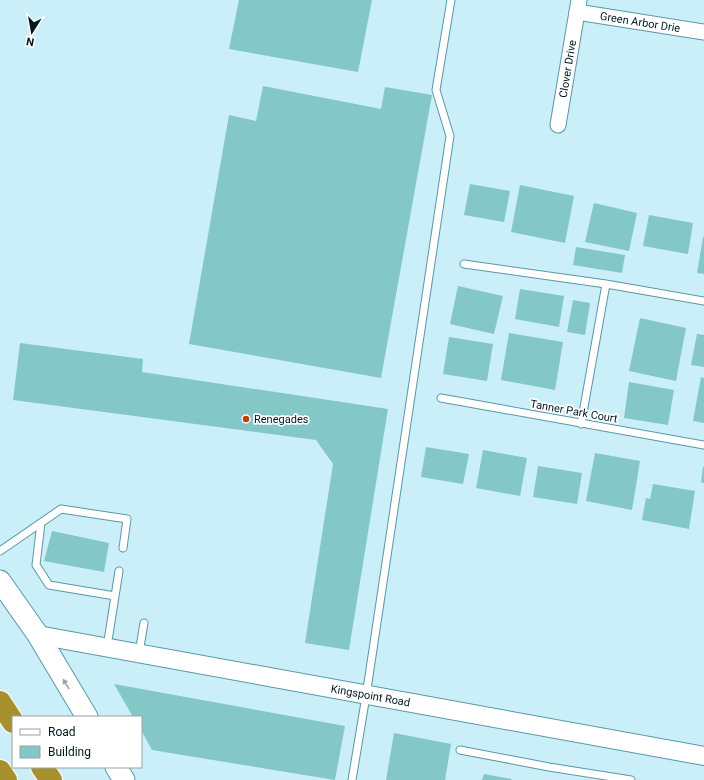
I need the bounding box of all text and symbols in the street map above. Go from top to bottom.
street label: Green Arbor Drie [599,10,681,35]
north arrow [12,12,52,52]
text: N [25,34,35,48]
street label: Clover Drive [557,39,579,99]
street label: Tanner Park Court [529,397,619,426]
place label: Renegades [254,413,309,426]
marker: Renegades [241,414,251,424]
one-way arrow [63,678,70,690]
street label: Kingspoint Road [330,682,411,709]
legend [12,716,142,768]
text: Road [48,725,76,739]
text: Building [48,745,91,759]

